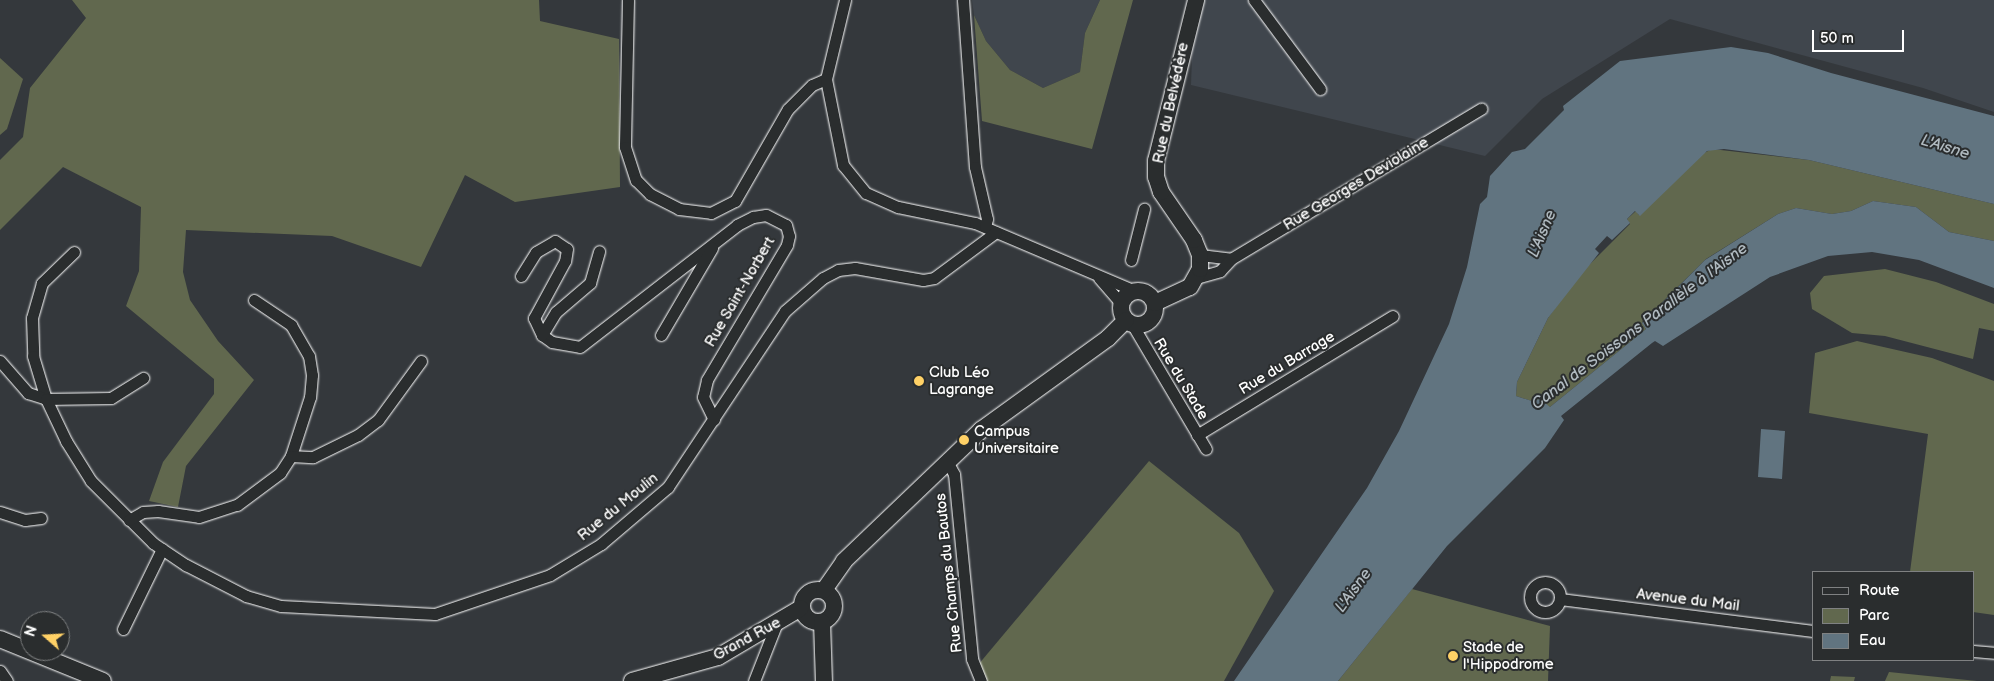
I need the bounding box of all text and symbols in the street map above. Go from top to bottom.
scale bar [1814,20,1906,52]
text: 50 m [1820,29,1854,48]
street label: Rue du Belvédère [1149,41,1193,165]
water label: L'Aisne [1918,132,1972,164]
street label: Rue Georges Deviolaine [1280,133,1432,235]
water label: L'Aisne [1524,207,1562,261]
street label: Rue Saint-Norbert [701,234,779,350]
water label: Canal de Soissons Parallèle à l'Aisne [1528,239,1752,415]
street label: Rue du Barrage [1236,327,1338,399]
street label: Rue du Stade [1150,335,1212,423]
place label: Club Léo Lagrange [929,363,994,398]
marker: Club Léo Lagrange [913,375,925,387]
place label: Campus Universitaire [974,422,1059,457]
marker: Campus Universitaire [958,434,970,446]
street label: Rue du Moulin [574,469,662,545]
street label: Rue Champs du Bautos [932,492,966,654]
water label: L'Aisne [1332,565,1376,617]
legend [1812,571,1974,661]
text: Route [1859,581,1899,600]
street label: Avenue du Mail [1635,585,1741,615]
text: Parc [1859,606,1889,625]
north arrow [20,611,70,661]
street label: Grand Rue [710,614,784,664]
text: N [22,624,41,639]
text: Eau [1859,631,1886,650]
place label: Stade de l'Hippodrome [1463,638,1554,673]
marker: Stade de l'Hippodrome [1447,650,1459,662]

